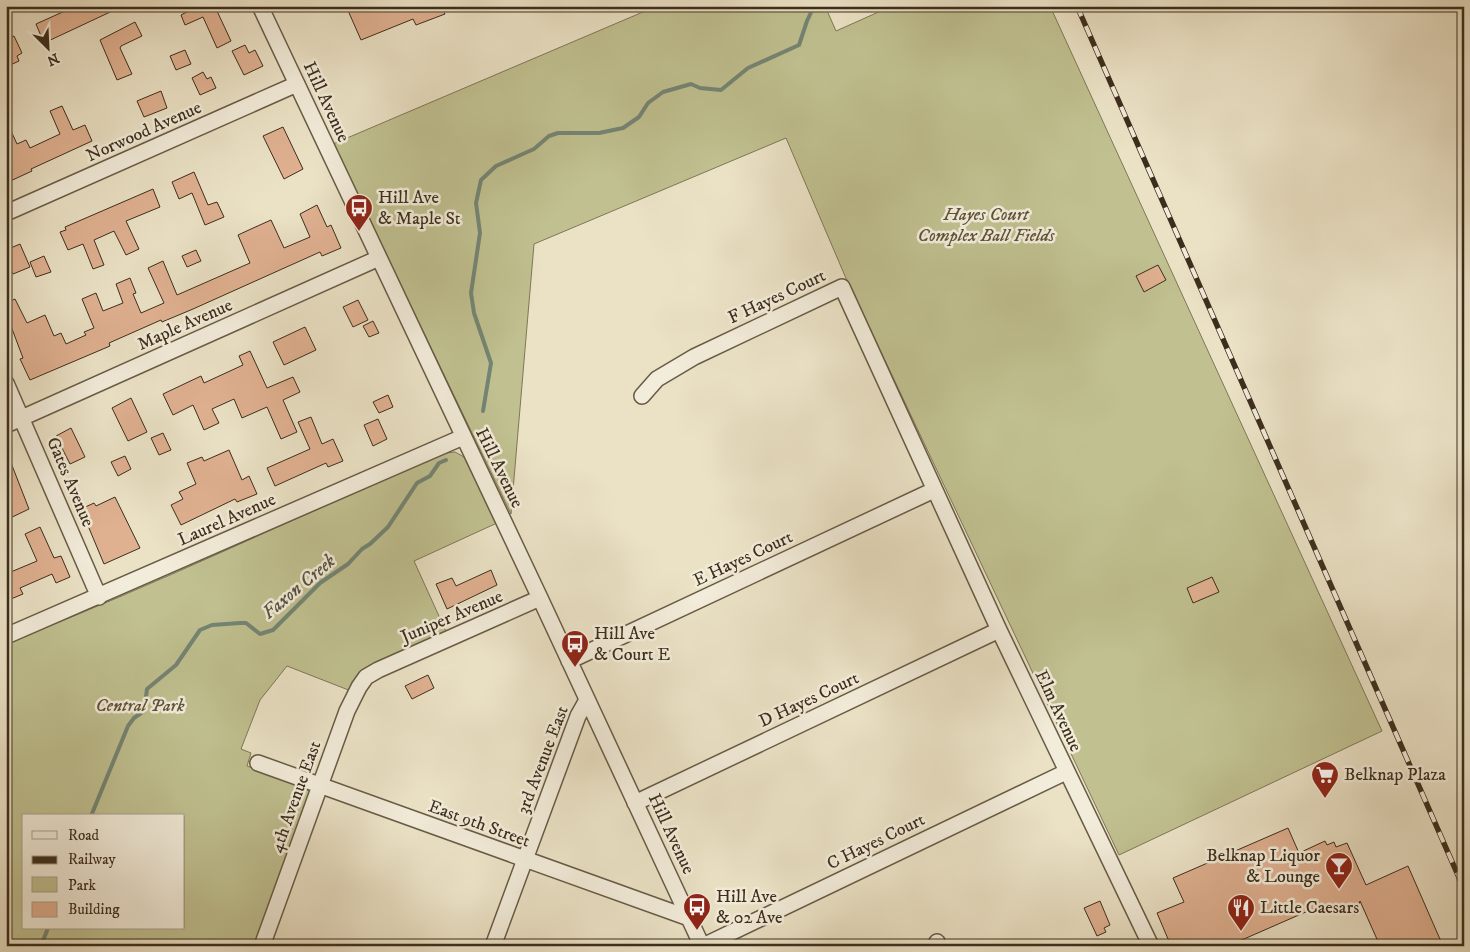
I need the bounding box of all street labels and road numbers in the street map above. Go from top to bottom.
street label: Hill Avenue [298,58,354,146]
street label: Norwood Avenue [83,97,205,167]
street label: F Hayes Court [725,265,830,329]
street label: Maple Avenue [134,294,236,356]
street label: Hill Avenue [470,424,528,512]
street label: Gates Avenue [41,434,99,530]
street label: Laurel Avenue [175,489,279,551]
street label: E Hayes Court [690,526,796,592]
street label: Juniper Avenue [396,586,506,649]
street label: D Hayes Court [756,667,863,733]
street label: Elm Avenue [1030,667,1086,755]
street label: 3rd Avenue East [512,703,574,817]
street label: 4th Avenue East [266,738,326,856]
street label: Hill Avenue [643,790,699,878]
street label: East 9th Street [425,795,533,853]
street label: C Hayes Court [823,809,929,875]

